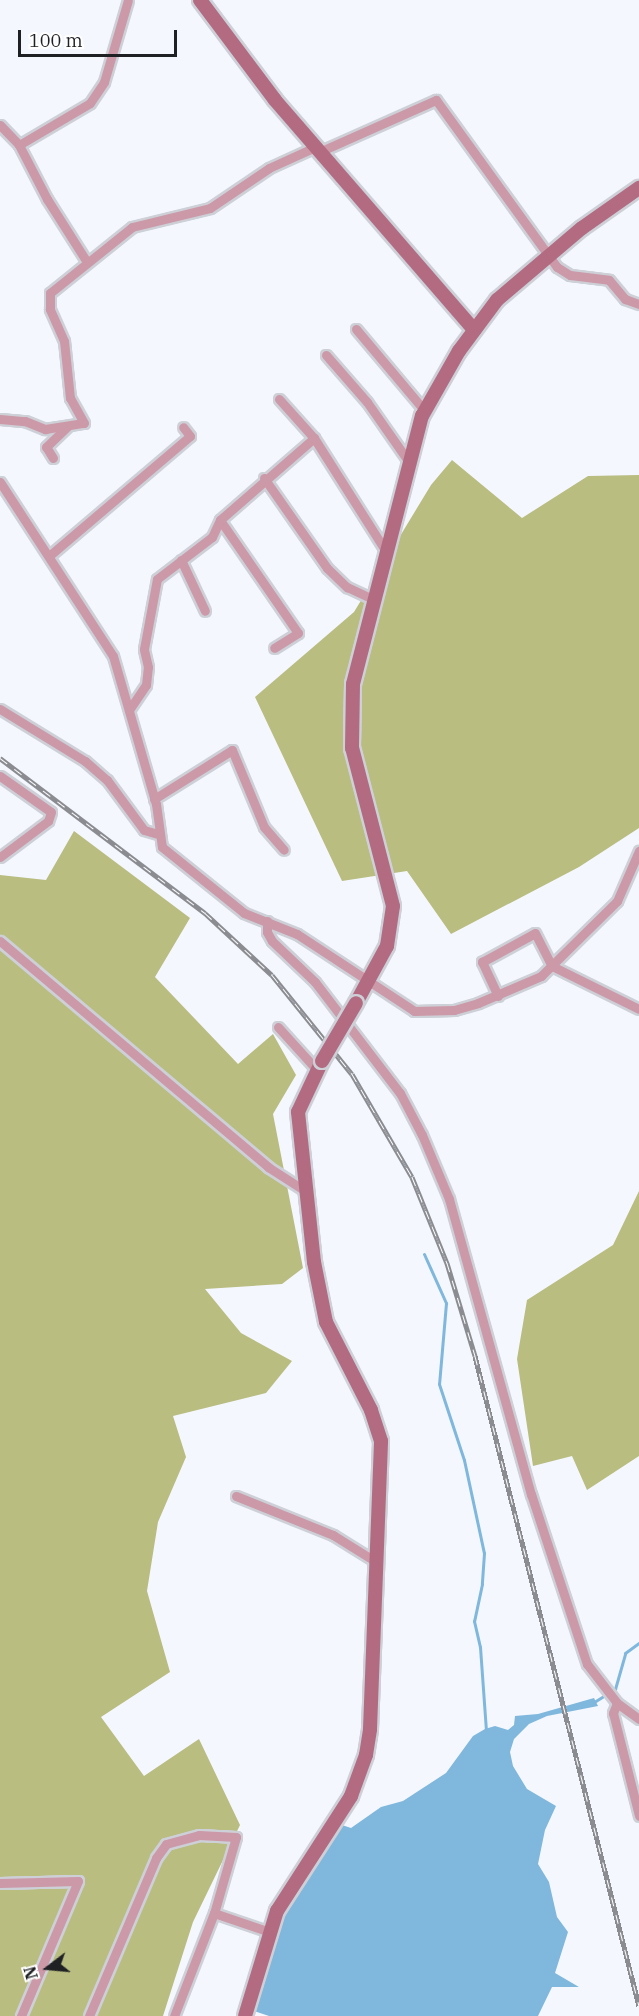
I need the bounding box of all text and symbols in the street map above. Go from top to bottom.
scale bar [21,18,180,56]
text: 100 m [29,29,83,52]
north arrow [18,1938,78,1998]
text: N [19,1964,42,1982]

